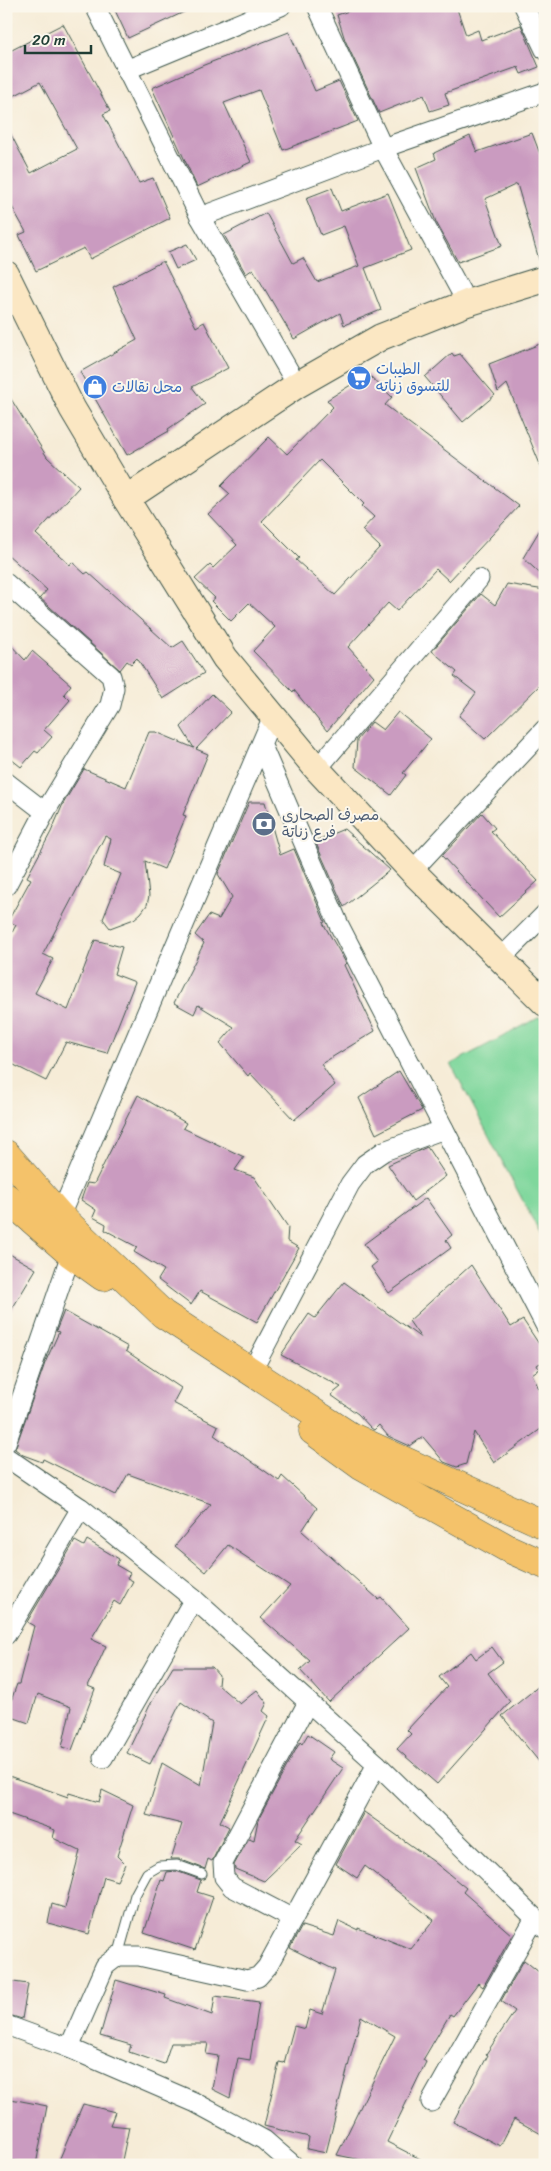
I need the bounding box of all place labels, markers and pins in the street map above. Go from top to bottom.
place label: الطيبات للتسوق زناته [376,356,450,399]
supermarket icon: الطيبات للتسوق زناته [346,365,372,391]
shop icon: محل نقالات [82,374,108,400]
place label: محل نقالات [112,374,182,400]
place label: مصرف الصحارى فرع زناتة [282,802,379,845]
bank icon: مصرف الصحارى فرع زناتة [251,811,277,837]

